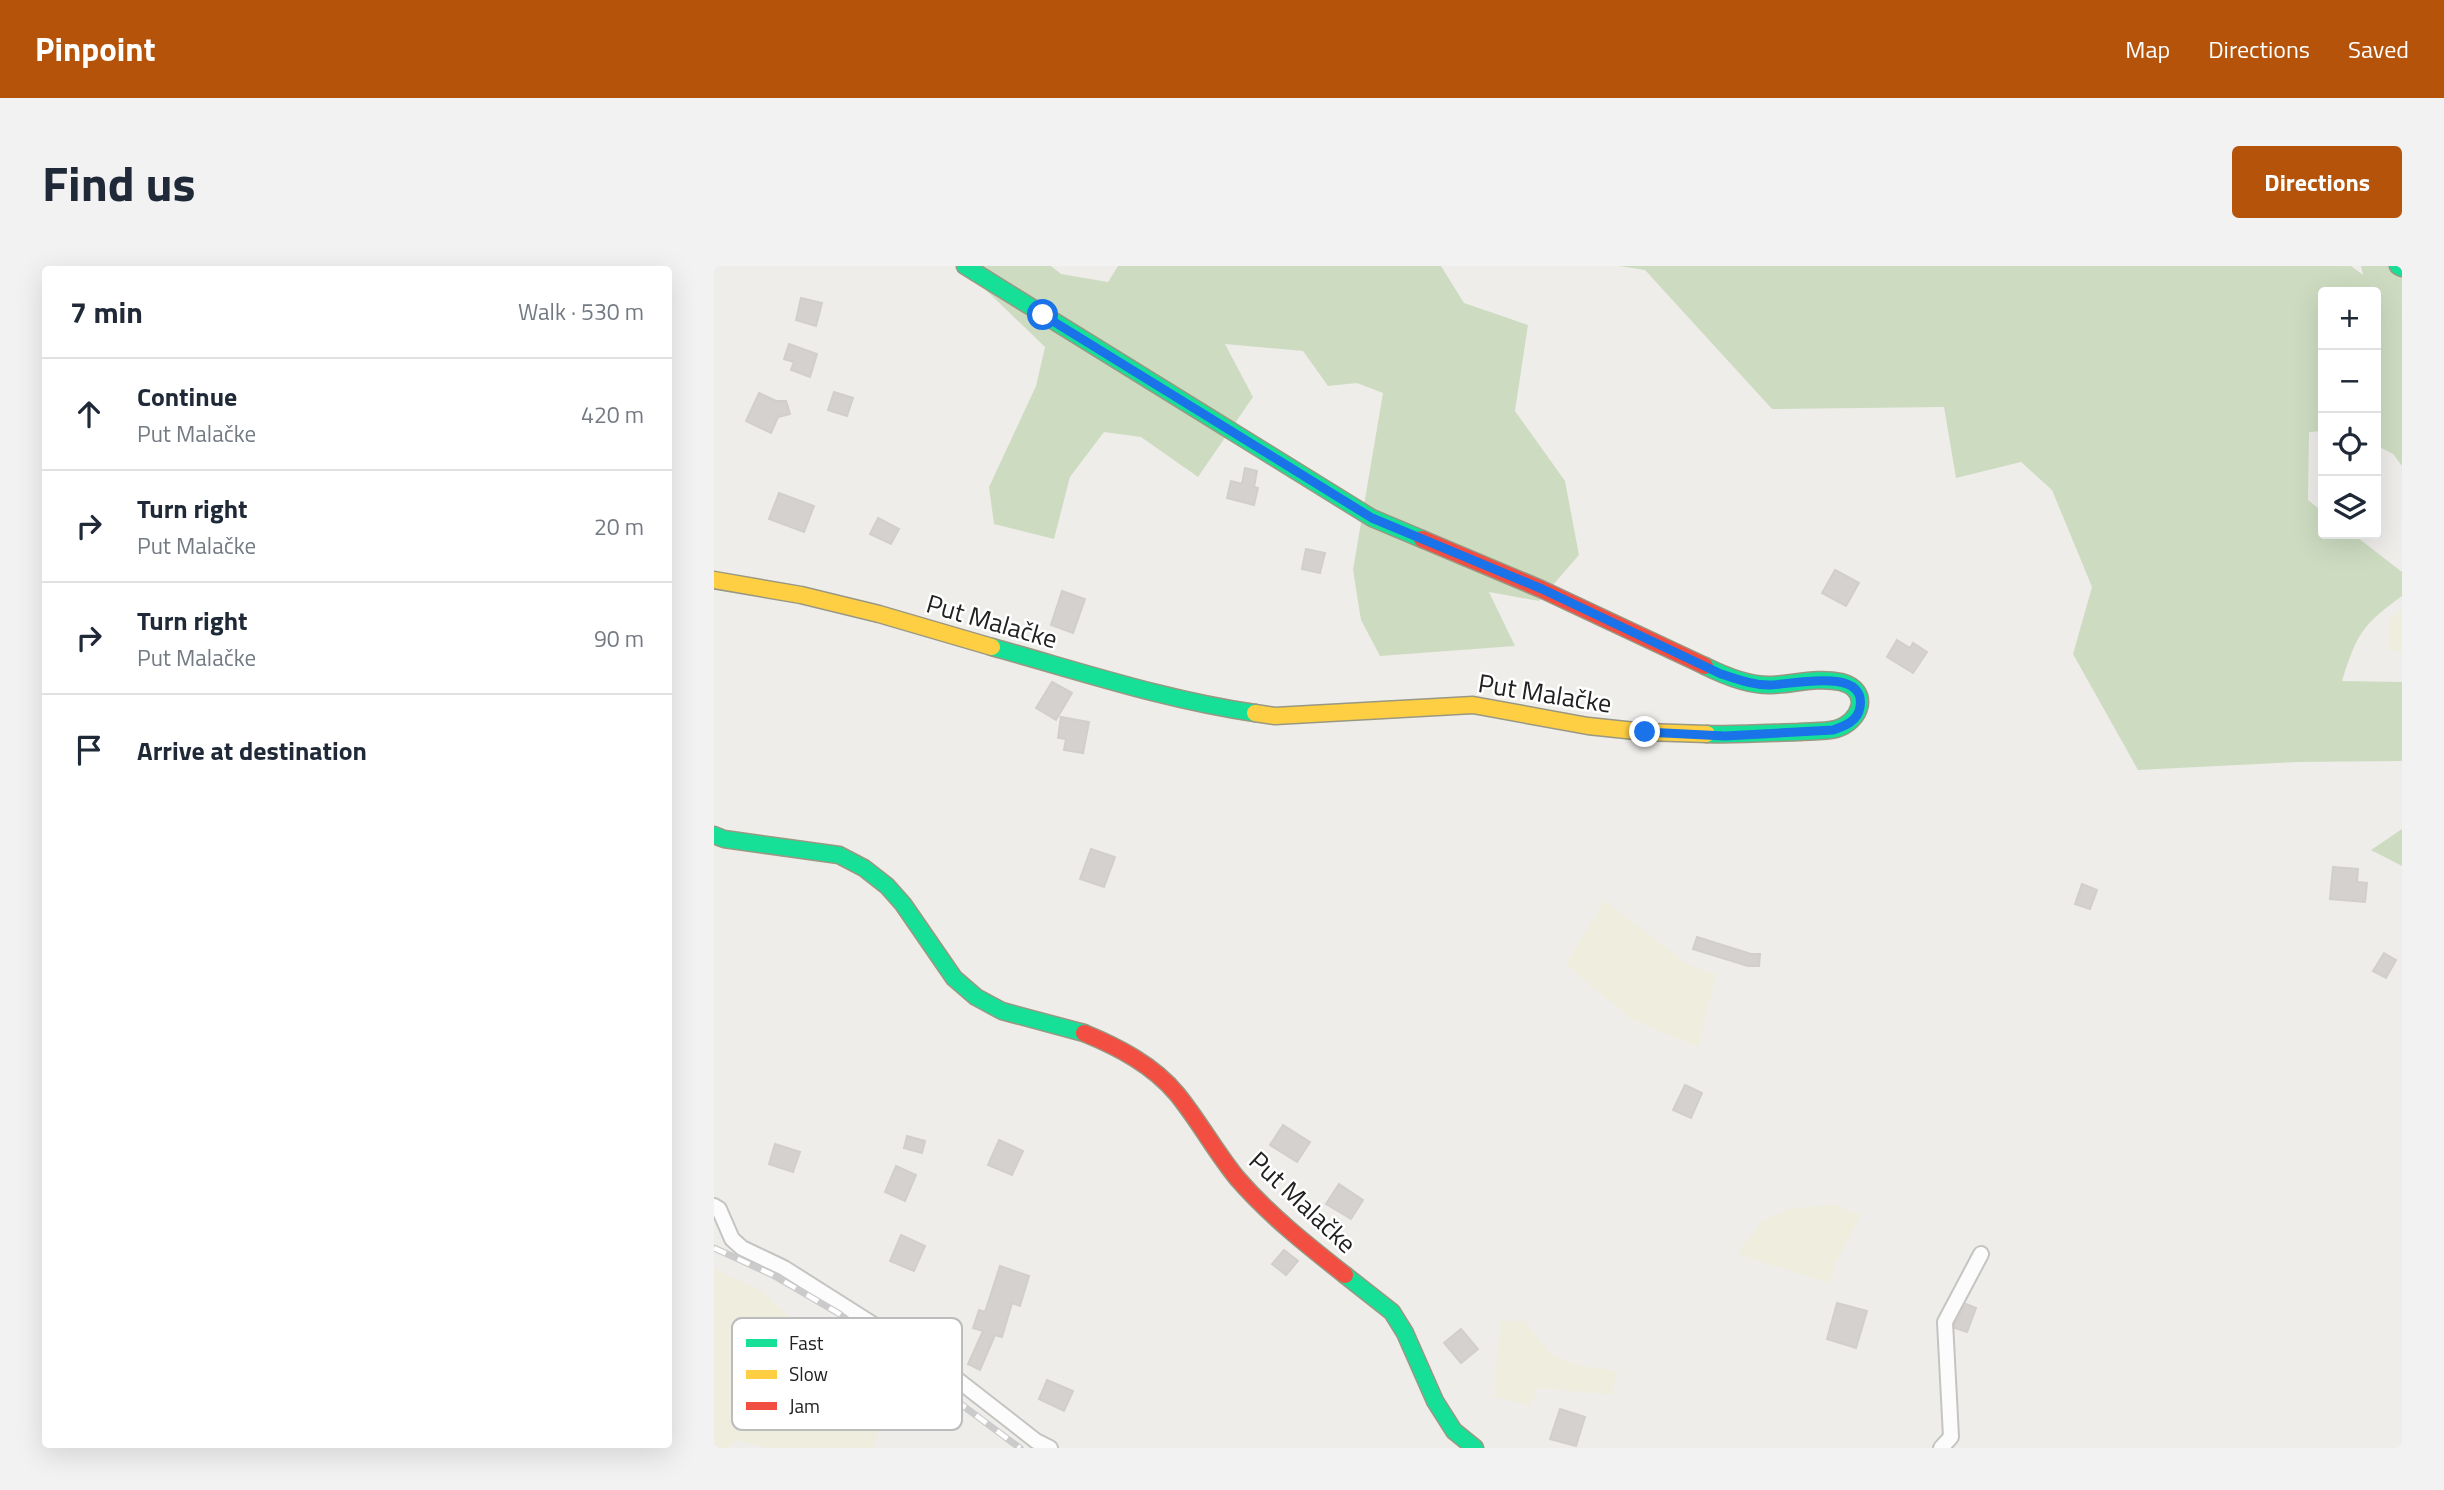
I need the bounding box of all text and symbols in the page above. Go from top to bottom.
text: Pinpoint [35,24,155,74]
text: Map [2125,31,2170,67]
text: Directions [2208,31,2310,67]
text: Saved [2348,31,2409,67]
text: Find us [42,145,196,220]
button: Directions [2232,146,2402,218]
map controls [2318,287,2381,539]
button: + [2318,287,2381,350]
text: 7 min [70,289,143,335]
text: Walk · 530 m [518,294,644,329]
route start [1027,299,1058,330]
button: − [2318,350,2381,413]
text: Continue [137,377,237,416]
icon: ahead [70,395,108,433]
text: 420 m [581,397,644,432]
button: locate [2318,413,2381,476]
text: Put Malačke [137,416,256,451]
button: layers [2318,476,2381,539]
text: Turn right [137,489,248,528]
icon: right [70,507,108,545]
text: 20 m [594,509,644,544]
text: Put Malačke [137,528,256,563]
street label: Put Malačke [922,584,1062,658]
text: Turn right [137,601,248,640]
icon: right [70,619,108,657]
text: 90 m [594,621,644,656]
text: Put Malačke [137,640,256,675]
street label: Put Malačke [1475,663,1615,723]
route end [1629,716,1660,747]
icon: arrive [70,731,108,769]
text: Arrive at destination [137,731,367,770]
street label: Put Malačke [1240,1142,1366,1262]
legend [732,1318,962,1430]
text: Fast [789,1328,824,1357]
text: Slow [789,1359,828,1388]
text: Jam [789,1391,820,1420]

